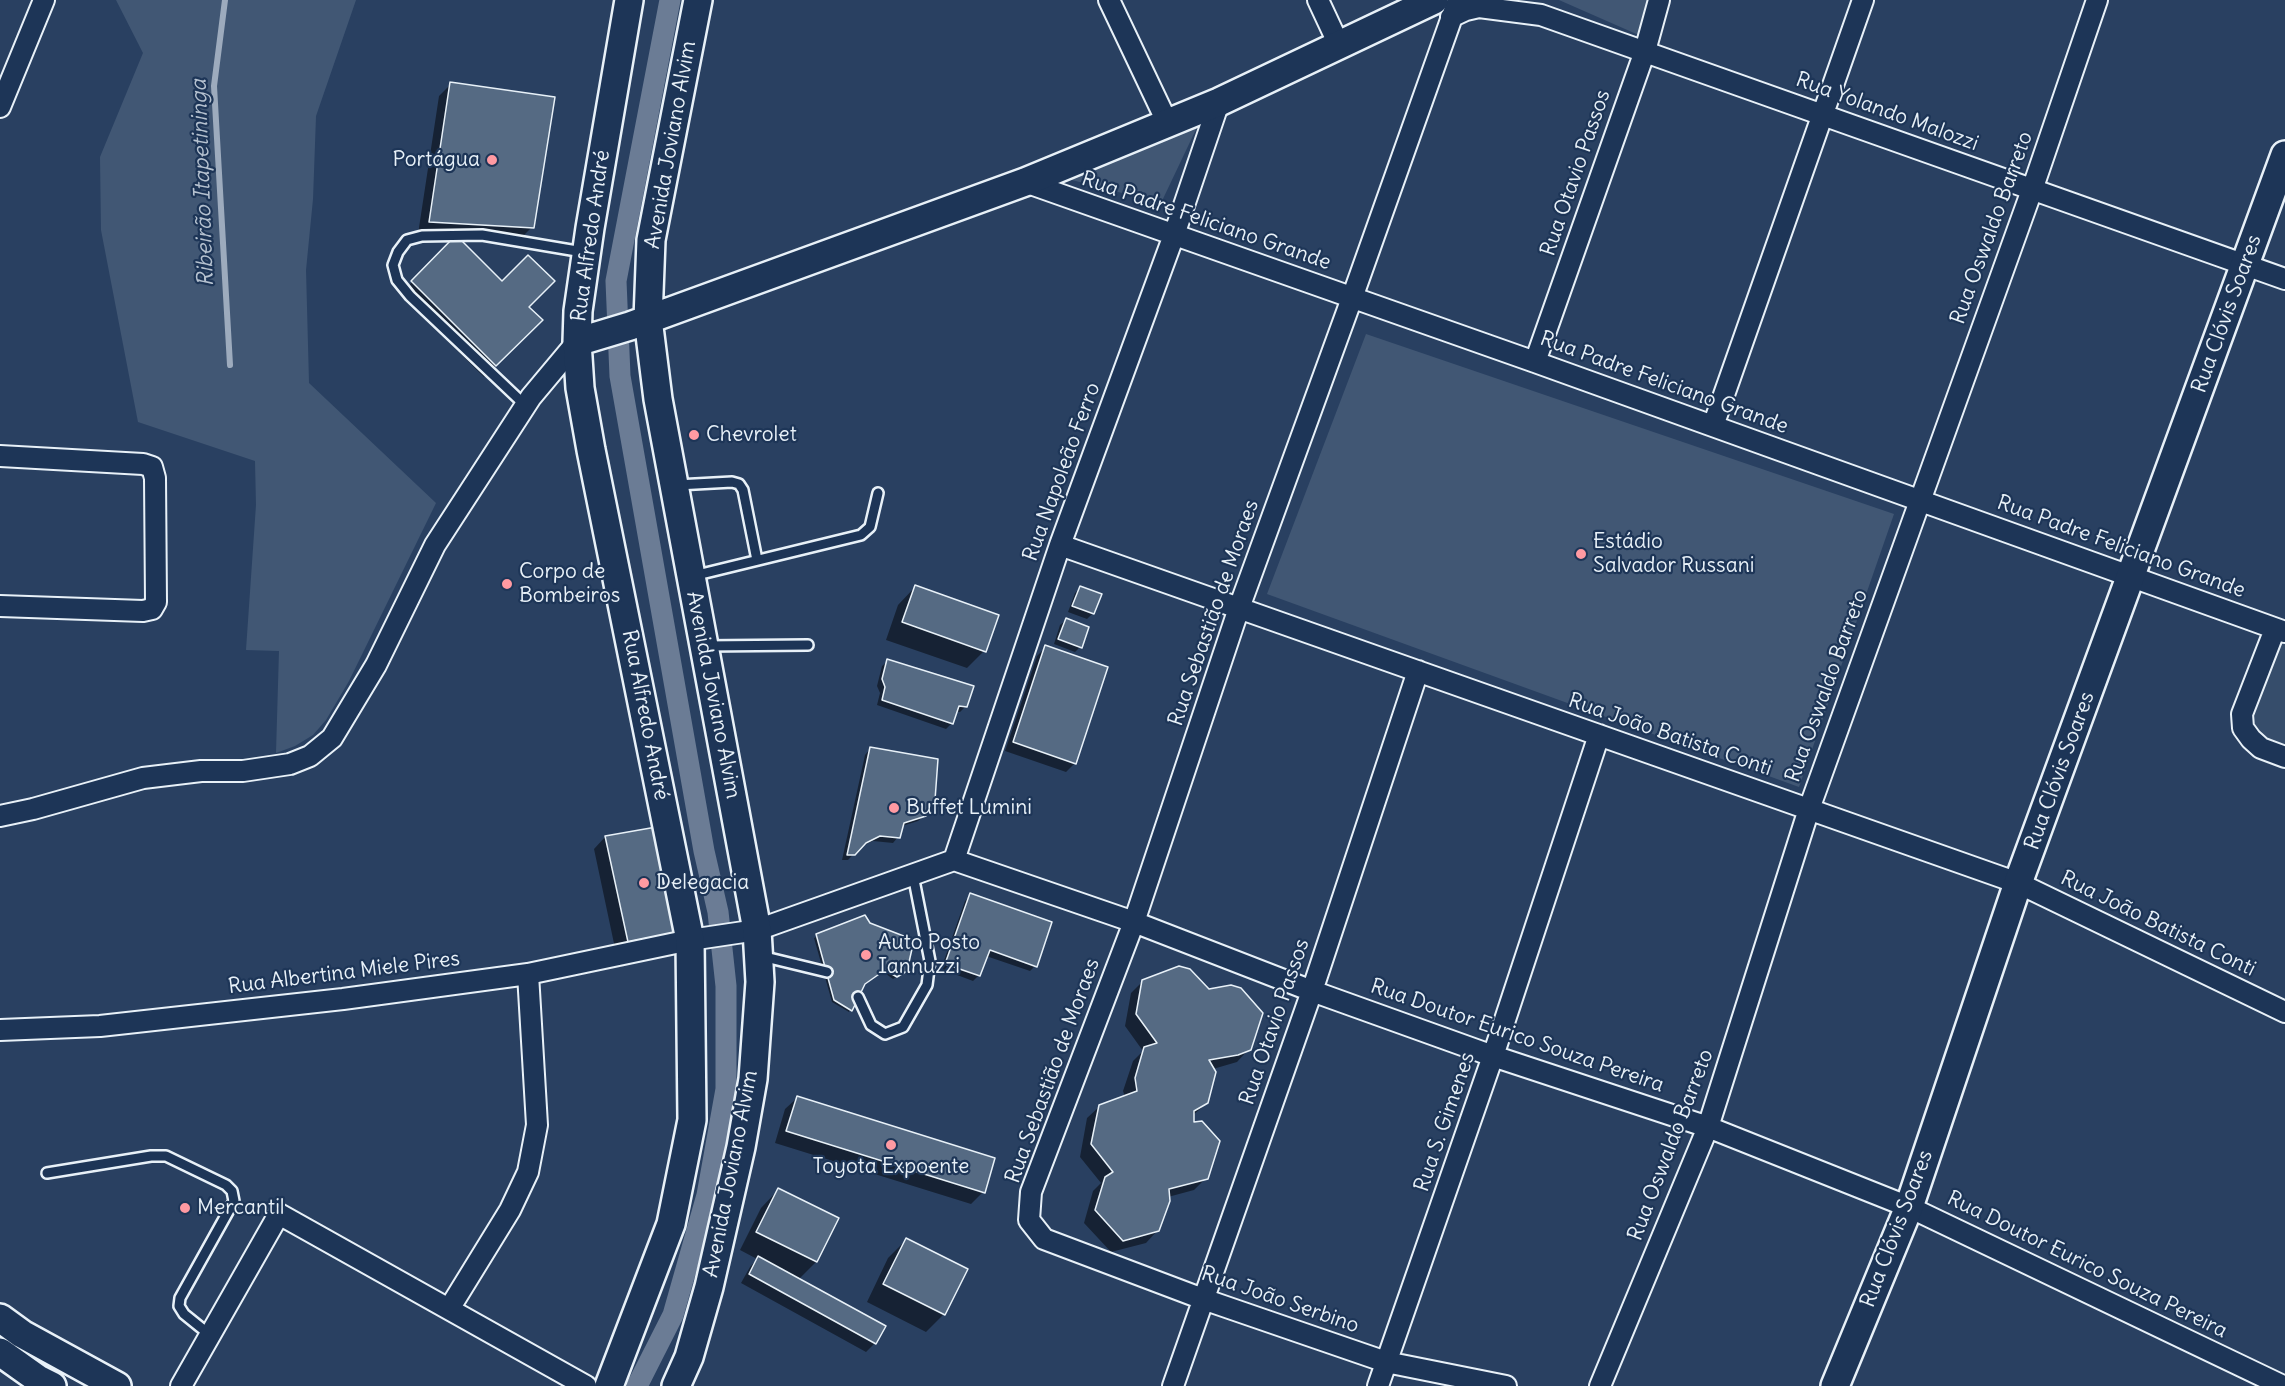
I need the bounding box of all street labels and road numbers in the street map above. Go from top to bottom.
street label: Avenida Joviano Alvim [640,39,702,251]
street label: Rua Yolando Malozzi [1792,67,1982,157]
street label: Rua Otavio Passos [1536,87,1616,259]
street label: Rua Oswaldo Barreto [1945,128,2039,328]
street label: Rua Alfredo André [566,149,616,323]
street label: Rua Padre Feliciano Grande [1078,166,1334,276]
street label: Rua Clóvis Soares [2187,231,2267,397]
street label: Rua Padre Feliciano Grande [1537,326,1791,440]
street label: Rua Napoleão Ferro [1018,379,1106,565]
street label: Rua Padre Feliciano Grande [1994,490,2248,604]
street label: Rua Sebastião de Moraes [1163,497,1265,729]
street label: Rua Oswaldo Barreto [1780,586,1874,786]
street label: Avenida Joviano Alvim [681,589,745,801]
street label: Rua Alfredo André [616,628,674,802]
street label: Rua João Batista Conti [1565,688,1775,782]
street label: Rua Clóvis Soares [2020,688,2100,854]
street label: Rua João Batista Conti [2056,866,2260,982]
street label: Rua Otavio Passos [1235,936,1315,1108]
street label: Rua Albertina Miele Pires [227,946,461,1000]
street label: Rua Sebastião de Moraes [1001,955,1105,1187]
street label: Rua Doutor Eurico Souza Pereira [1367,974,1667,1098]
street label: Rua Oswaldo Barreto [1623,1046,1719,1244]
street label: Rua S. Gimenes [1409,1049,1481,1195]
street label: Avenida Joviano Alvim [699,1068,763,1280]
street label: Rua Clóvis Soares [1855,1147,1939,1311]
street label: Rua Doutor Eurico Souza Pereira [1943,1186,2231,1344]
street label: Rua João Serbino [1198,1261,1362,1339]

